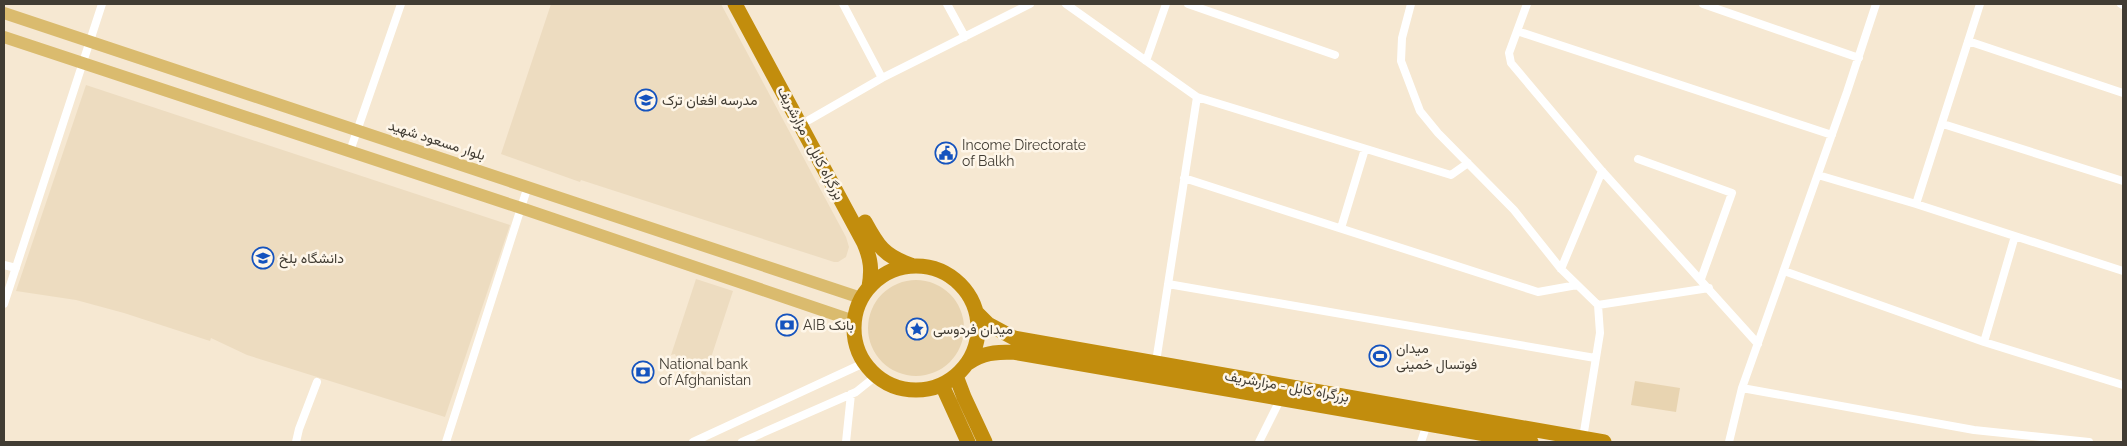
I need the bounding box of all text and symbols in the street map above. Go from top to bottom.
street label: بزرگراه کابل - مزارشریف [773,84,848,203]
school or university icon: مدرسه افغان ترک [634,88,658,112]
place label: مدرسه افغان ترک [662,92,758,109]
street label: بلوار مسعود شهید [386,117,487,164]
place label: Income Directorate of Balkh [962,137,1086,169]
public building icon: Income Directorate of Balkh [934,141,958,165]
school or university icon: دانشگاه بلخ [251,246,275,270]
place label: دانشگاه بلخ [279,250,344,269]
bank icon: AIB بانک [775,313,799,337]
place label: AIB بانک [803,317,854,334]
place icon: میدان فردوسی [905,317,929,341]
place label: میدان فردوسی [933,321,1013,338]
place label: میدان فوتسال خمینی [1396,340,1477,374]
sports icon: میدان فوتسال خمینی [1368,344,1392,368]
place label: National bank of Afghanistan [659,356,751,388]
bank icon: National bank of Afghanistan [631,360,655,384]
street label: بزرگراه کابل - مزارشریف [1223,367,1350,406]

